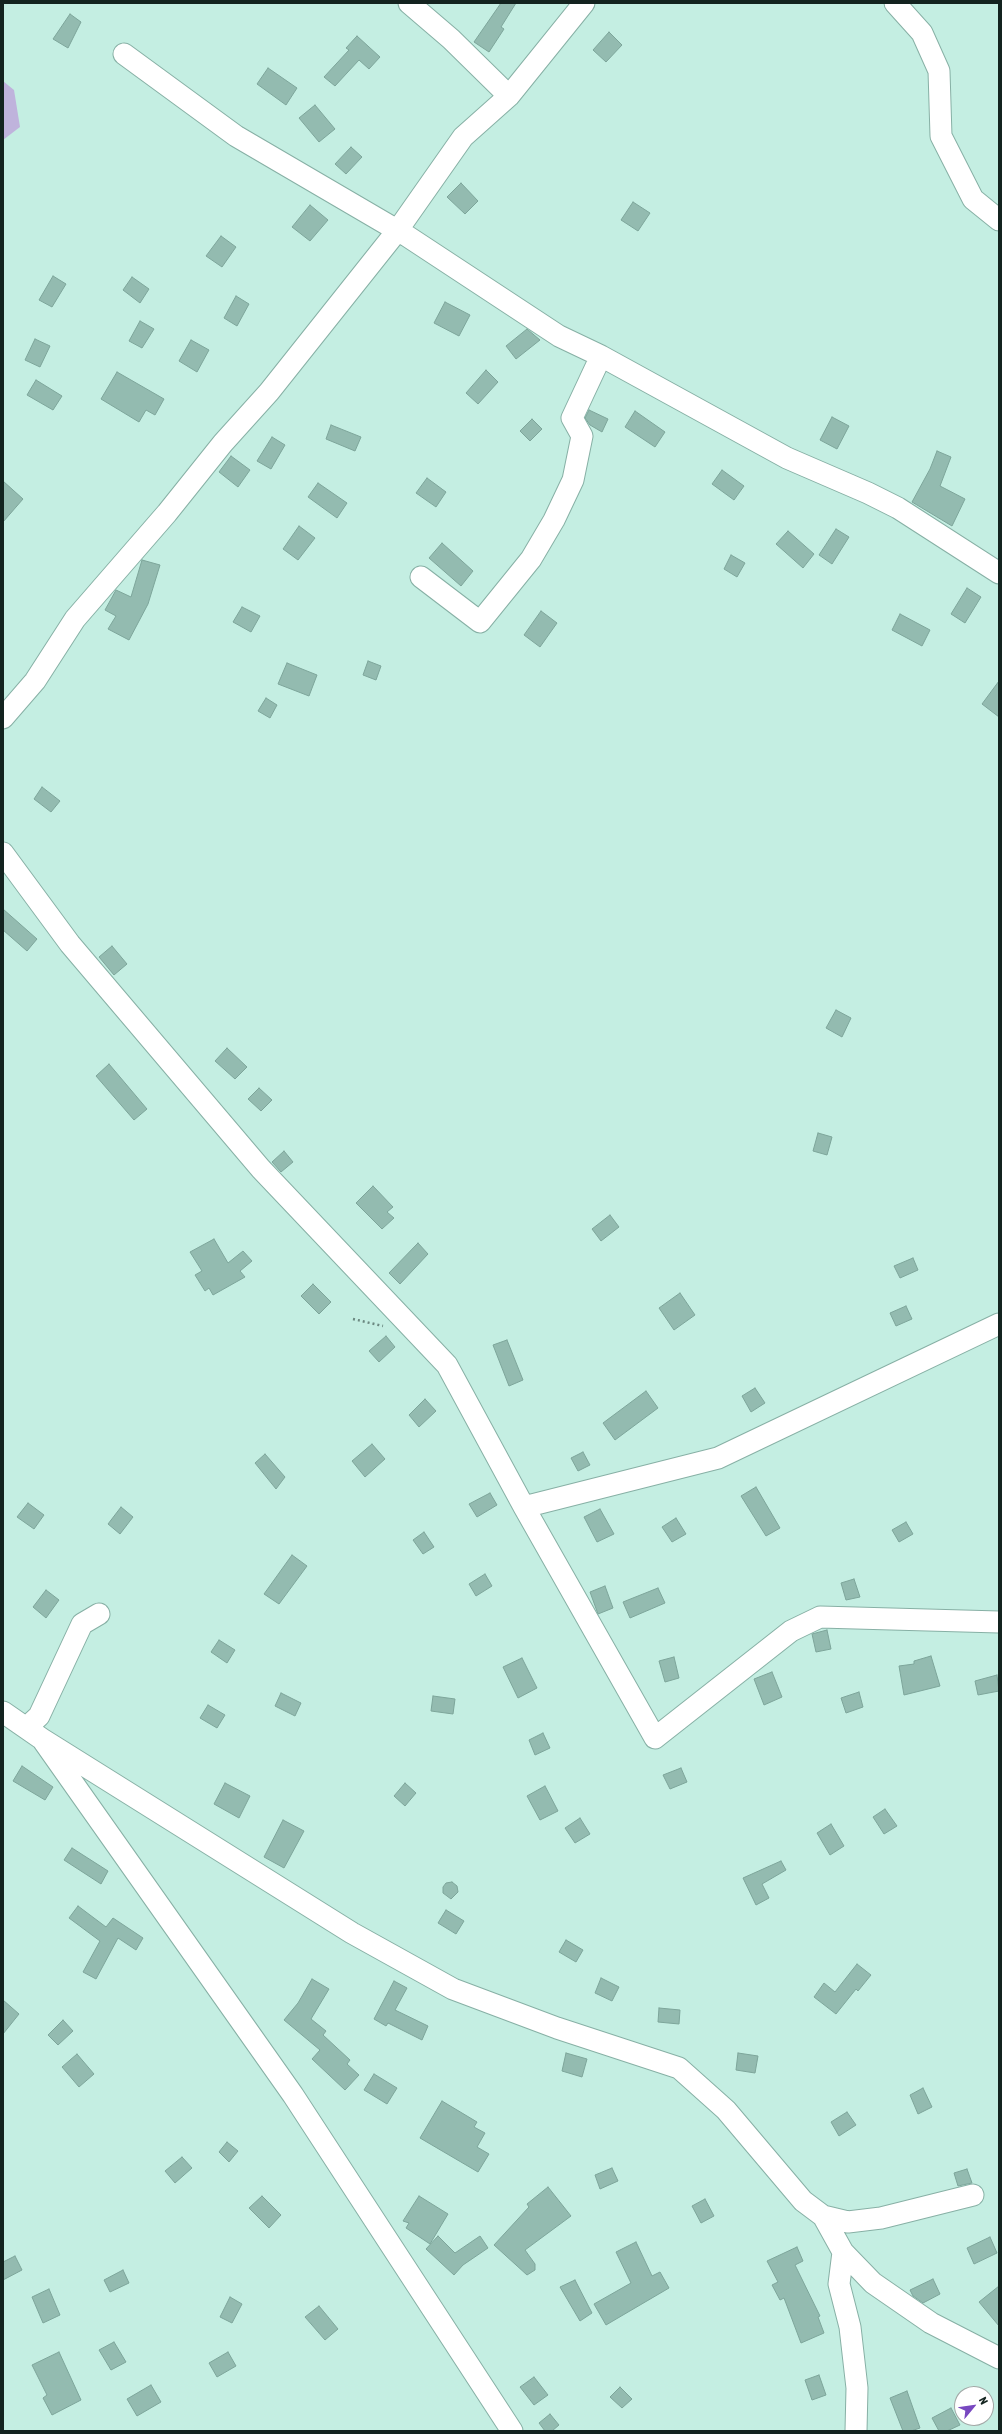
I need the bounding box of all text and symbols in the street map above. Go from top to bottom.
north arrow [954,2386,994,2426]
text: N [977,2395,990,2406]

